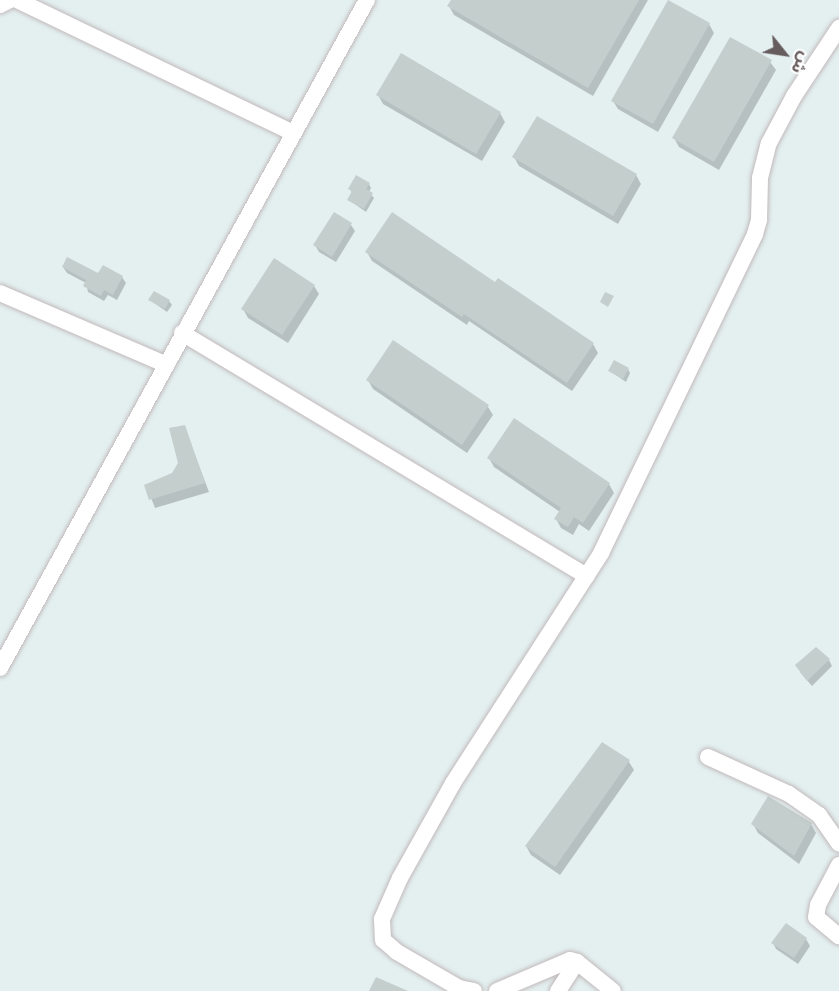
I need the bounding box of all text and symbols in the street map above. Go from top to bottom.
north arrow [755,24,815,84]
text: ش [786,49,815,77]

